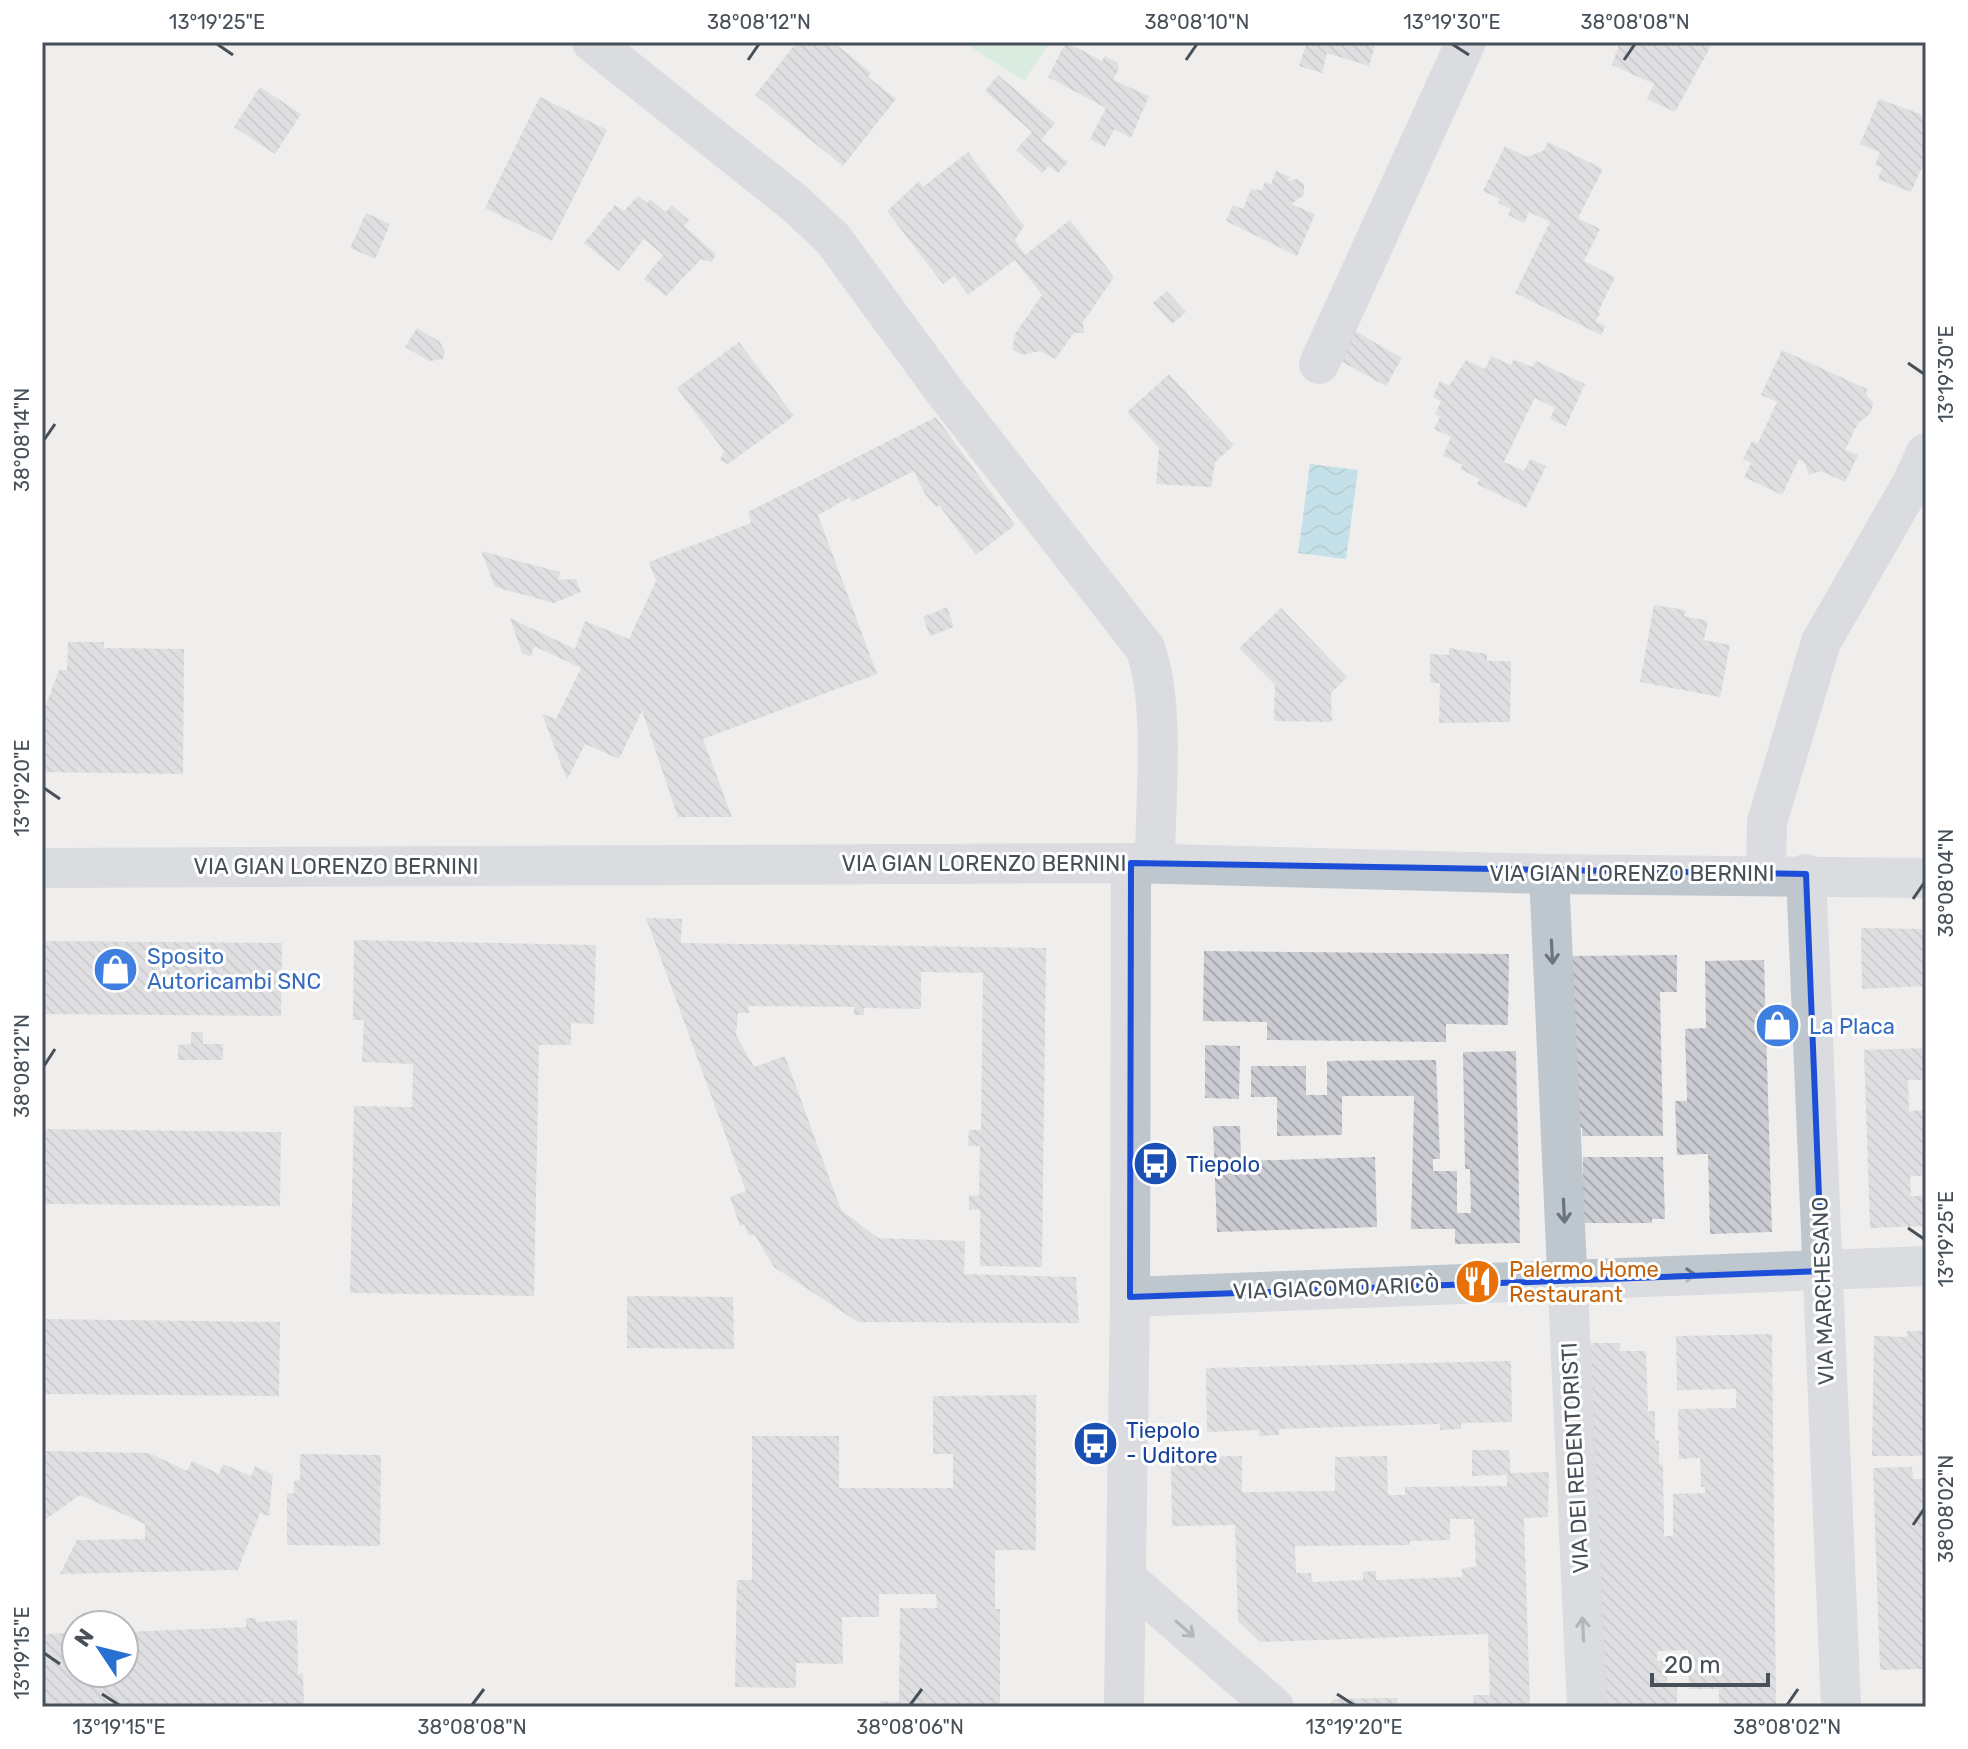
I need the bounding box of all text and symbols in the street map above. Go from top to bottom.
text: 13°19'25"E [169,10,265,34]
text: 38°08'12"N [707,10,811,34]
text: 38°08'10"N [1145,10,1249,34]
text: 13°19'30"E [1403,10,1501,34]
text: 38°08'08"N [1580,10,1690,34]
text: 13°19'30"E [1934,325,1958,423]
text: 38°08'14"N [10,388,34,492]
text: 13°19'20"E [10,739,34,837]
text: 38°08'04"N [1934,829,1958,937]
street label: VIA GIAN LORENZO BERNINI [842,850,1126,877]
street label: VIA GIAN LORENZO BERNINI [194,853,478,880]
street label: VIA GIAN LORENZO BERNINI [1490,860,1774,887]
one-way arrow [1545,938,1560,965]
place label: Sposito Autoricambi SNC [147,943,321,995]
shop icon: Sposito Autoricambi SNC [92,945,140,993]
shop icon: La Placa [1754,1002,1802,1050]
place label: La Placa [1809,1013,1895,1040]
text: 38°08'12"N [10,1014,34,1118]
bus stop icon: Tiepolo [1131,1140,1179,1188]
place label: Tiepolo [1186,1151,1260,1178]
text: 13°19'25"E [1934,1191,1958,1287]
street label: VIA MARCHESANO [1806,1196,1840,1386]
one-way arrow [1557,1197,1572,1224]
place label: Palermo Home Restaurant [1509,1256,1659,1308]
restaurant icon: Palermo Home Restaurant [1454,1258,1502,1306]
one-way arrow [1670,1267,1697,1282]
street label: VIA GIACOMO ARICÒ [1232,1271,1440,1305]
street label: VIA DEI REDENTORISTI [1555,1342,1595,1574]
place label: Tiepolo - Uditore [1126,1417,1218,1469]
bus stop icon: Tiepolo - Uditore [1071,1419,1119,1467]
text: 38°08'02"N [1934,1455,1958,1563]
text: 13°19'15"E [10,1606,34,1700]
north arrow [60,1609,140,1689]
one-way arrow [1576,1616,1591,1643]
one-way arrow [1174,1620,1194,1638]
text: N [68,1624,100,1652]
scale bar [1652,1637,1768,1687]
text: 20 m [1664,1651,1721,1679]
text: 13°19'15"E [72,1715,166,1739]
text: 38°08'08"N [417,1715,527,1739]
text: 38°08'06"N [856,1715,964,1739]
text: 13°19'20"E [1305,1715,1403,1739]
text: 38°08'02"N [1733,1715,1841,1739]

